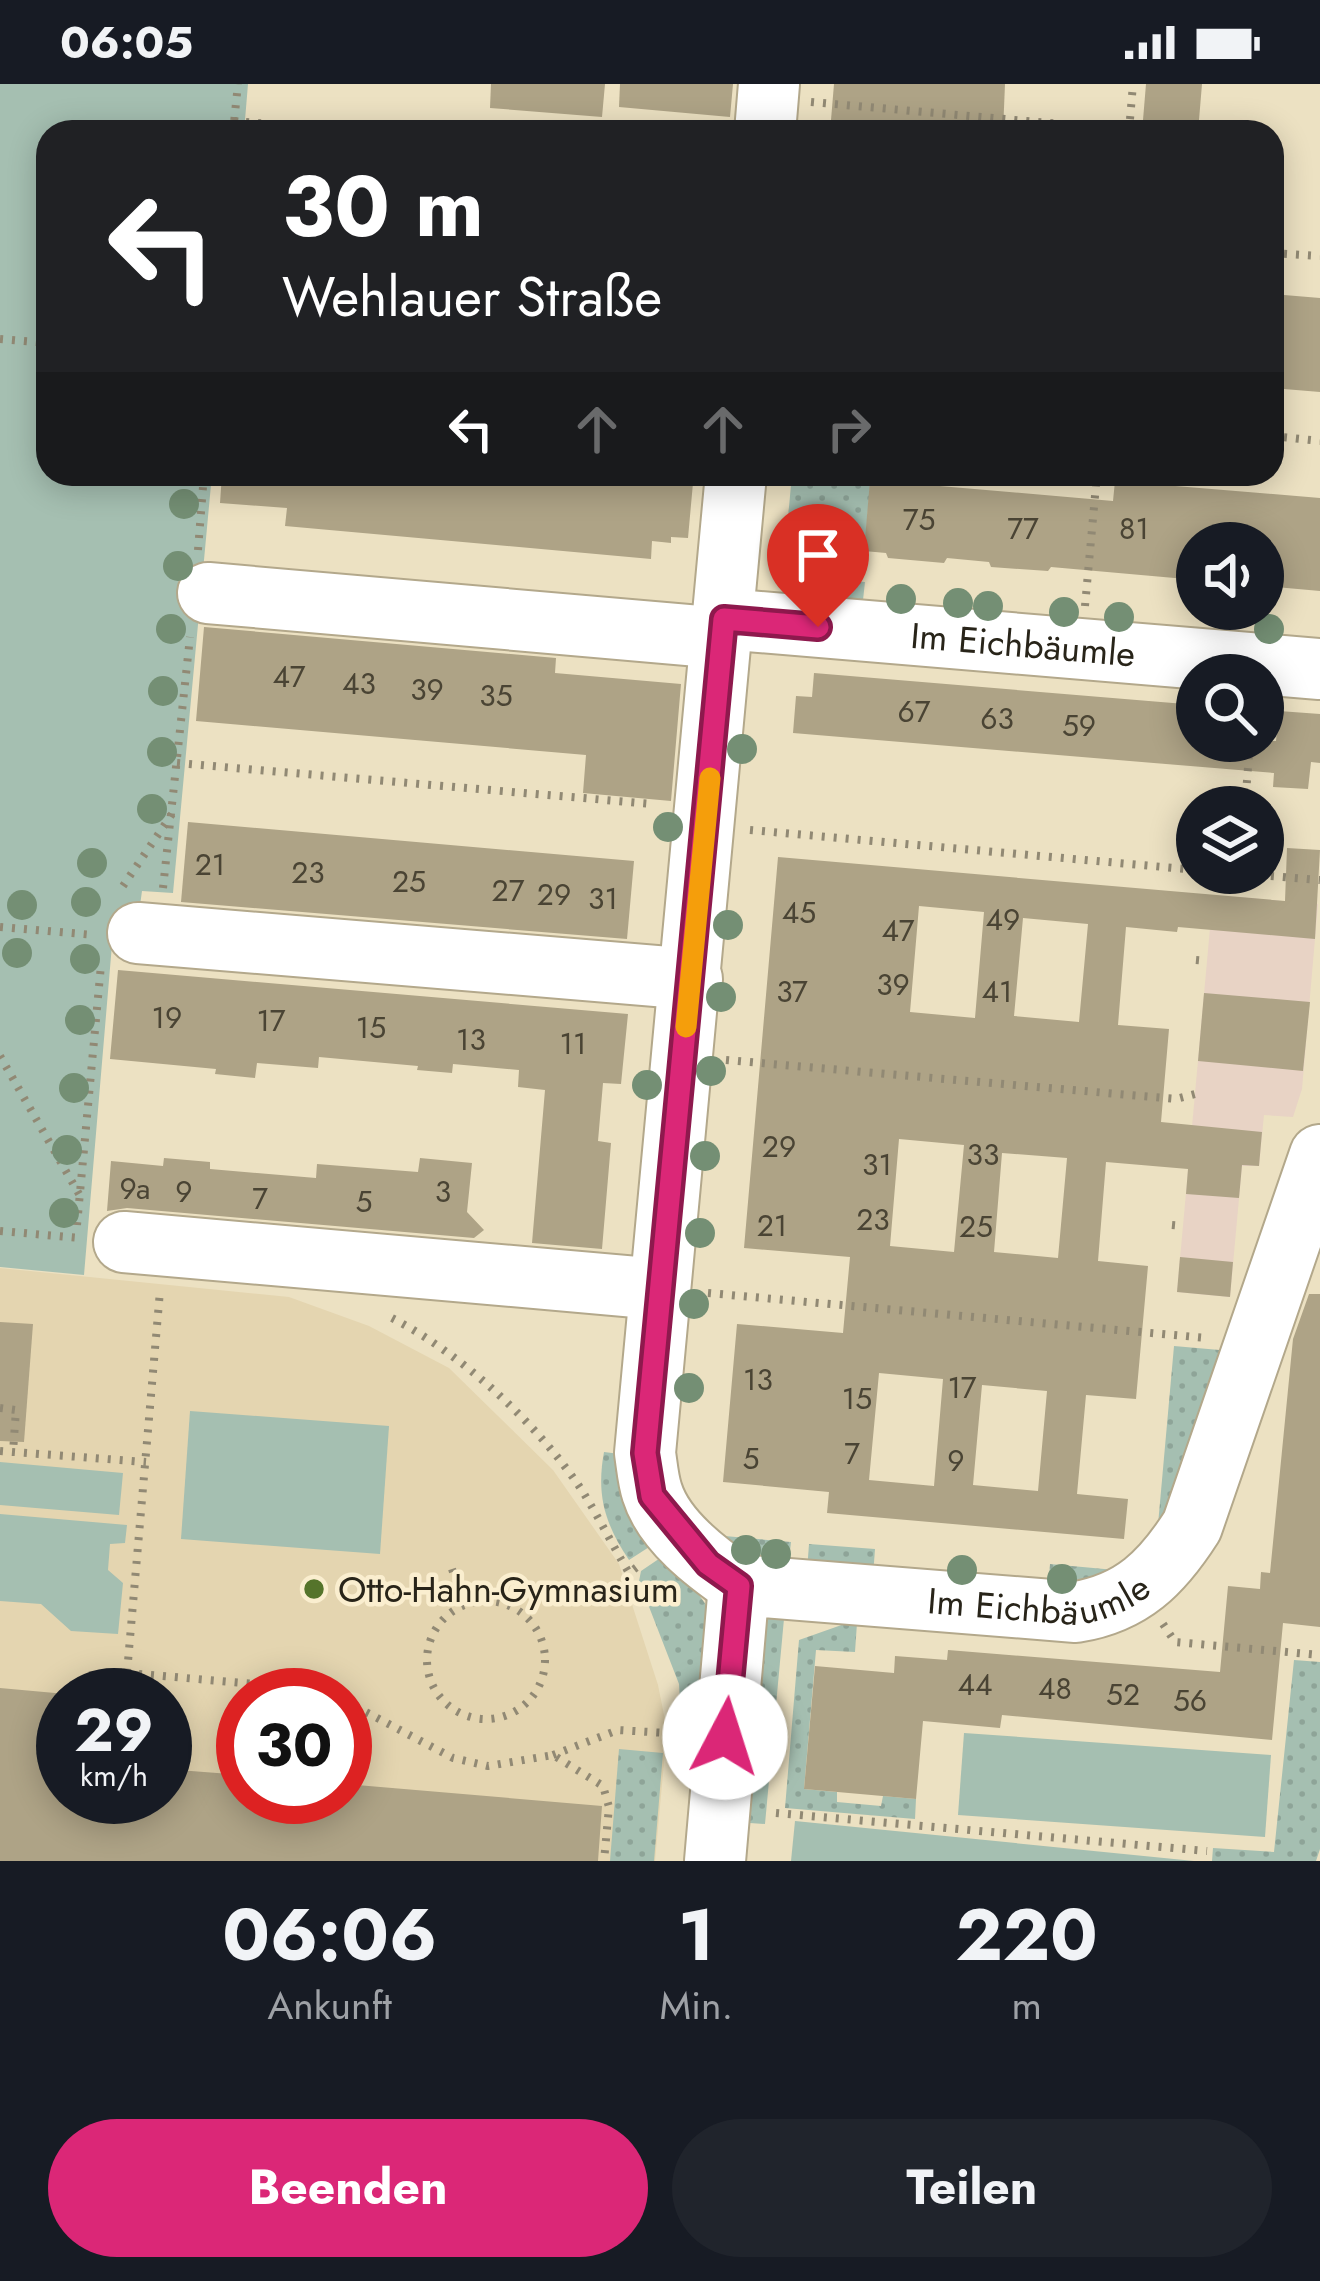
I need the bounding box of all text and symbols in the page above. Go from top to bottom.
text: 06:05 [60,10,193,75]
text: 30 m [282,146,484,268]
icon: left [84,168,240,324]
text: Wehlauer Straße [282,258,662,336]
icon: left [438,396,504,462]
icon: ahead [564,396,630,462]
icon: ahead [690,396,756,462]
icon: right [816,396,882,462]
house number: 75 [903,498,935,541]
pin [767,504,869,627]
house number: 77 [1007,507,1039,550]
house number: 81 [1119,507,1149,550]
icon: arrive [785,522,851,588]
map controls [1176,522,1284,894]
button: sound [1176,522,1284,630]
street label: Im Eichbäumle [909,609,1137,679]
button: search [1176,654,1284,762]
house number: 47 [272,655,306,698]
house number: 43 [342,662,376,705]
house number: 39 [410,668,444,711]
house number: 35 [479,674,513,717]
house number: 67 [897,690,931,733]
house number: 63 [980,697,1014,740]
house number: 59 [1062,704,1096,747]
button: layers [1176,786,1284,894]
house number: 21 [195,843,225,886]
house number: 23 [291,851,325,894]
house number: 25 [392,860,426,903]
house number: 27 [492,869,525,912]
house number: 29 [537,873,571,916]
house number: 31 [588,877,618,920]
house number: 45 [782,891,816,934]
house number: 49 [986,898,1020,941]
house number: 47 [881,909,915,952]
house number: 39 [876,963,910,1006]
house number: 37 [776,970,808,1013]
house number: 41 [982,970,1013,1013]
house number: 19 [152,996,182,1039]
house number: 17 [256,999,286,1042]
house number: 15 [356,1006,386,1049]
house number: 13 [456,1018,486,1061]
house number: 11 [560,1022,587,1065]
house number: 29 [762,1125,796,1168]
house number: 33 [967,1133,999,1176]
house number: 31 [862,1143,892,1186]
house number: 9a [120,1167,150,1210]
house number: 9 [175,1170,193,1213]
house number: 3 [435,1170,451,1213]
house number: 7 [252,1177,268,1220]
house number: 5 [356,1180,372,1223]
house number: 23 [856,1198,890,1241]
house number: 21 [757,1204,787,1247]
house number: 25 [959,1205,993,1248]
house number: 13 [743,1358,773,1401]
house number: 17 [947,1366,977,1409]
house number: 15 [842,1377,872,1420]
house number: 7 [844,1432,860,1475]
house number: 5 [743,1437,759,1480]
house number: 9 [947,1439,965,1482]
street label: Im Eichbäumle [926,1561,1161,1638]
place label: Otto-Hahn-Gymnasium [338,1563,679,1615]
marker: Otto-Hahn-Gymnasium [301,1576,327,1602]
house number: 44 [958,1663,992,1706]
house number: 48 [1038,1667,1072,1710]
speed limit sign: 30 [216,1668,372,1824]
house number: 52 [1106,1673,1140,1716]
position arrow [662,1674,788,1800]
house number: 56 [1173,1679,1207,1722]
text: 29 [74,1687,154,1774]
text: km/h [80,1754,148,1797]
text: 06:06 [222,1883,437,1987]
text: 1 [678,1883,715,1987]
text: 220 [956,1883,1098,1987]
text: Ankunft [267,1977,392,2034]
text: Min. [659,1977,733,2034]
text: m [1011,1977,1042,2034]
button: Beenden [48,2119,648,2257]
button: Teilen [672,2119,1272,2257]

